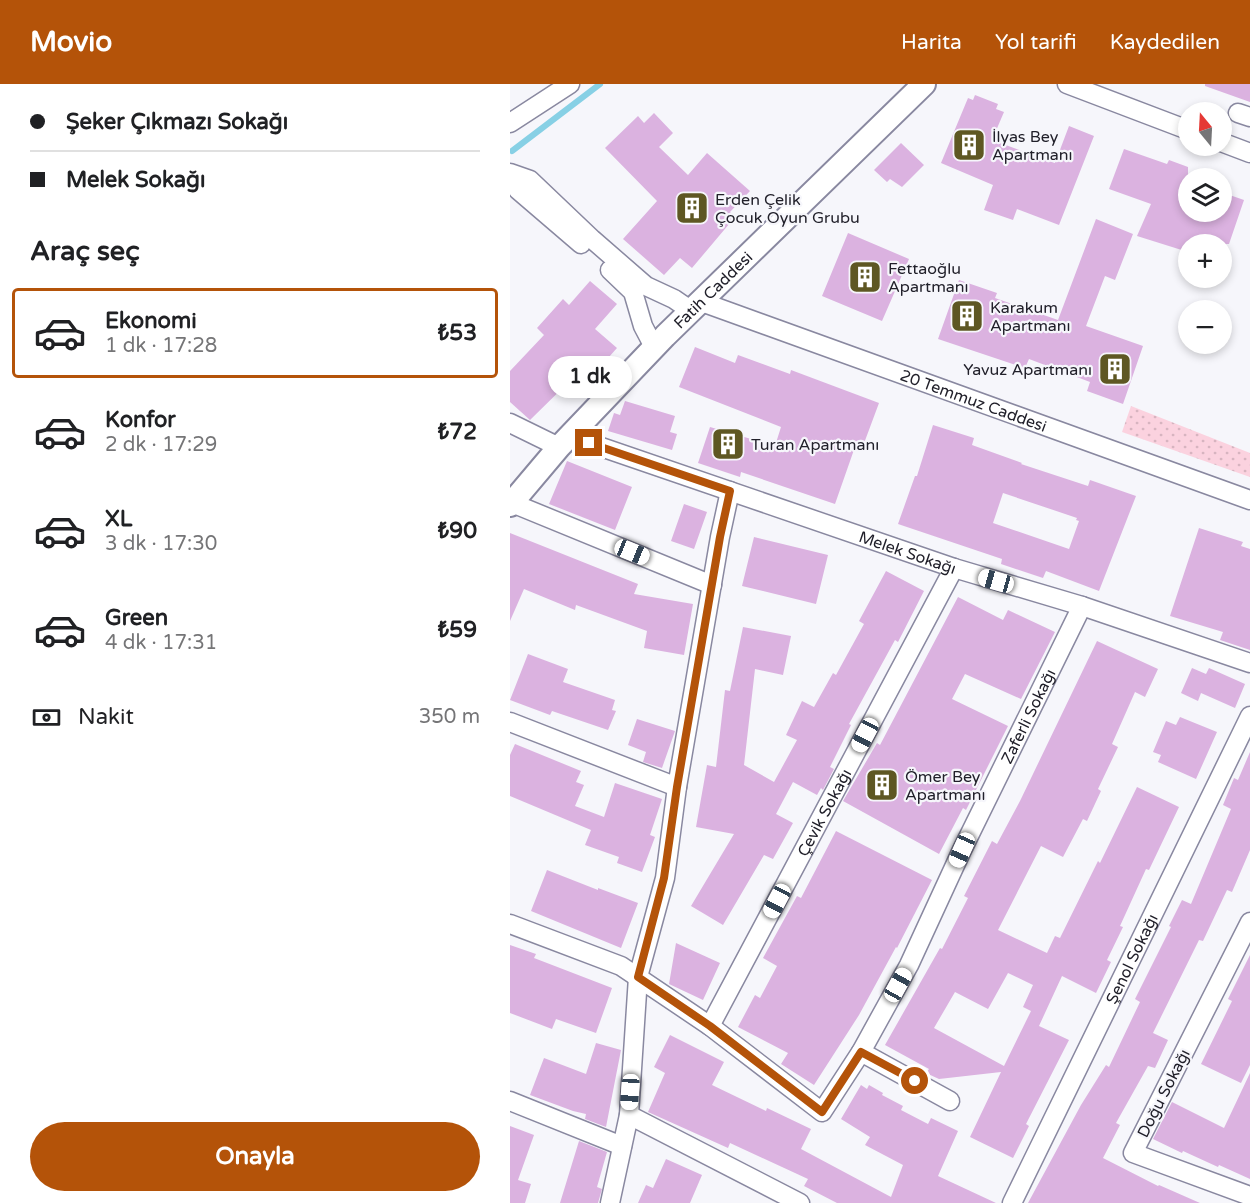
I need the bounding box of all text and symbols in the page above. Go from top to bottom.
text: Movio [30,25,112,59]
text: Harita [901,30,962,55]
text: Yol tarifi [995,30,1077,55]
text: Kaydedilen [1110,30,1220,55]
north arrow [1178,102,1232,156]
map controls [1178,102,1232,354]
text: Şeker Çıkmazı Sokağı [66,109,288,135]
building icon: İlyas Bey Apartmanı [951,127,987,163]
place label: İlyas Bey Apartmanı [992,127,1073,165]
text: Melek Sokağı [66,167,205,193]
button: layers [1178,168,1232,222]
building icon: Erden Çelik Çocuk Oyun Grubu [674,190,710,226]
place label: Erden Çelik Çocuk Oyun Grubu [715,190,860,228]
button: + [1178,234,1232,288]
text: Araç seç [30,235,140,268]
street label: Fatih Caddesi [670,247,757,333]
building icon: Fettaoğlu Apartmanı [847,259,883,295]
place label: Fettaoğlu Apartmanı [888,259,969,297]
building icon: Karakum Apartmanı [949,298,985,334]
place label: Karakum Apartmanı [990,298,1071,336]
button: − [1178,300,1232,354]
icon: car [33,306,87,360]
text: Ekonomi [105,308,197,334]
text: ₺53 [438,320,477,346]
text: 1 dk · 17:28 [105,334,217,358]
building icon: Yavuz Apartmanı [1097,351,1133,387]
callout: 1 dk [547,356,631,398]
place label: Yavuz Apartmanı [963,360,1092,380]
text: 1 dk [569,365,611,389]
street label: 20 Temmuz Caddesi [897,366,1049,437]
icon: car [33,405,87,459]
text: Konfor [105,407,176,433]
text: ₺72 [438,419,477,445]
building icon: Turan Apartmanı [710,426,746,462]
route end [575,429,602,456]
text: 2 dk · 17:29 [105,433,217,457]
place label: Turan Apartmanı [751,435,879,455]
icon: car [33,504,87,558]
text: XL [105,506,132,532]
text: ₺90 [438,518,477,544]
street label: Melek Sokağı [856,527,959,579]
text: 3 dk · 17:30 [105,532,217,556]
car [612,537,652,567]
car [976,567,1016,595]
icon: car [33,603,87,657]
text: Green [105,605,168,631]
text: ₺59 [438,617,477,643]
text: 4 dk · 17:31 [105,631,217,655]
street label: Zaferli Sokağı [997,666,1061,767]
icon: cash [30,701,63,734]
text: Nakit [78,704,134,730]
text: 350 m [419,705,480,729]
car [849,715,881,755]
street label: Çevik Sokağı [793,766,856,860]
building icon: Ömer Bey Apartmanı [864,767,900,803]
place label: Ömer Bey Apartmanı [905,767,986,805]
car [946,830,978,870]
car [761,881,793,921]
street label: Şenol Sokağı [1102,911,1163,1007]
car [881,965,915,1005]
street label: Doğu Sokağı [1133,1046,1195,1141]
route start [901,1067,928,1094]
car [620,1073,640,1111]
button: Onayla [30,1122,480,1191]

